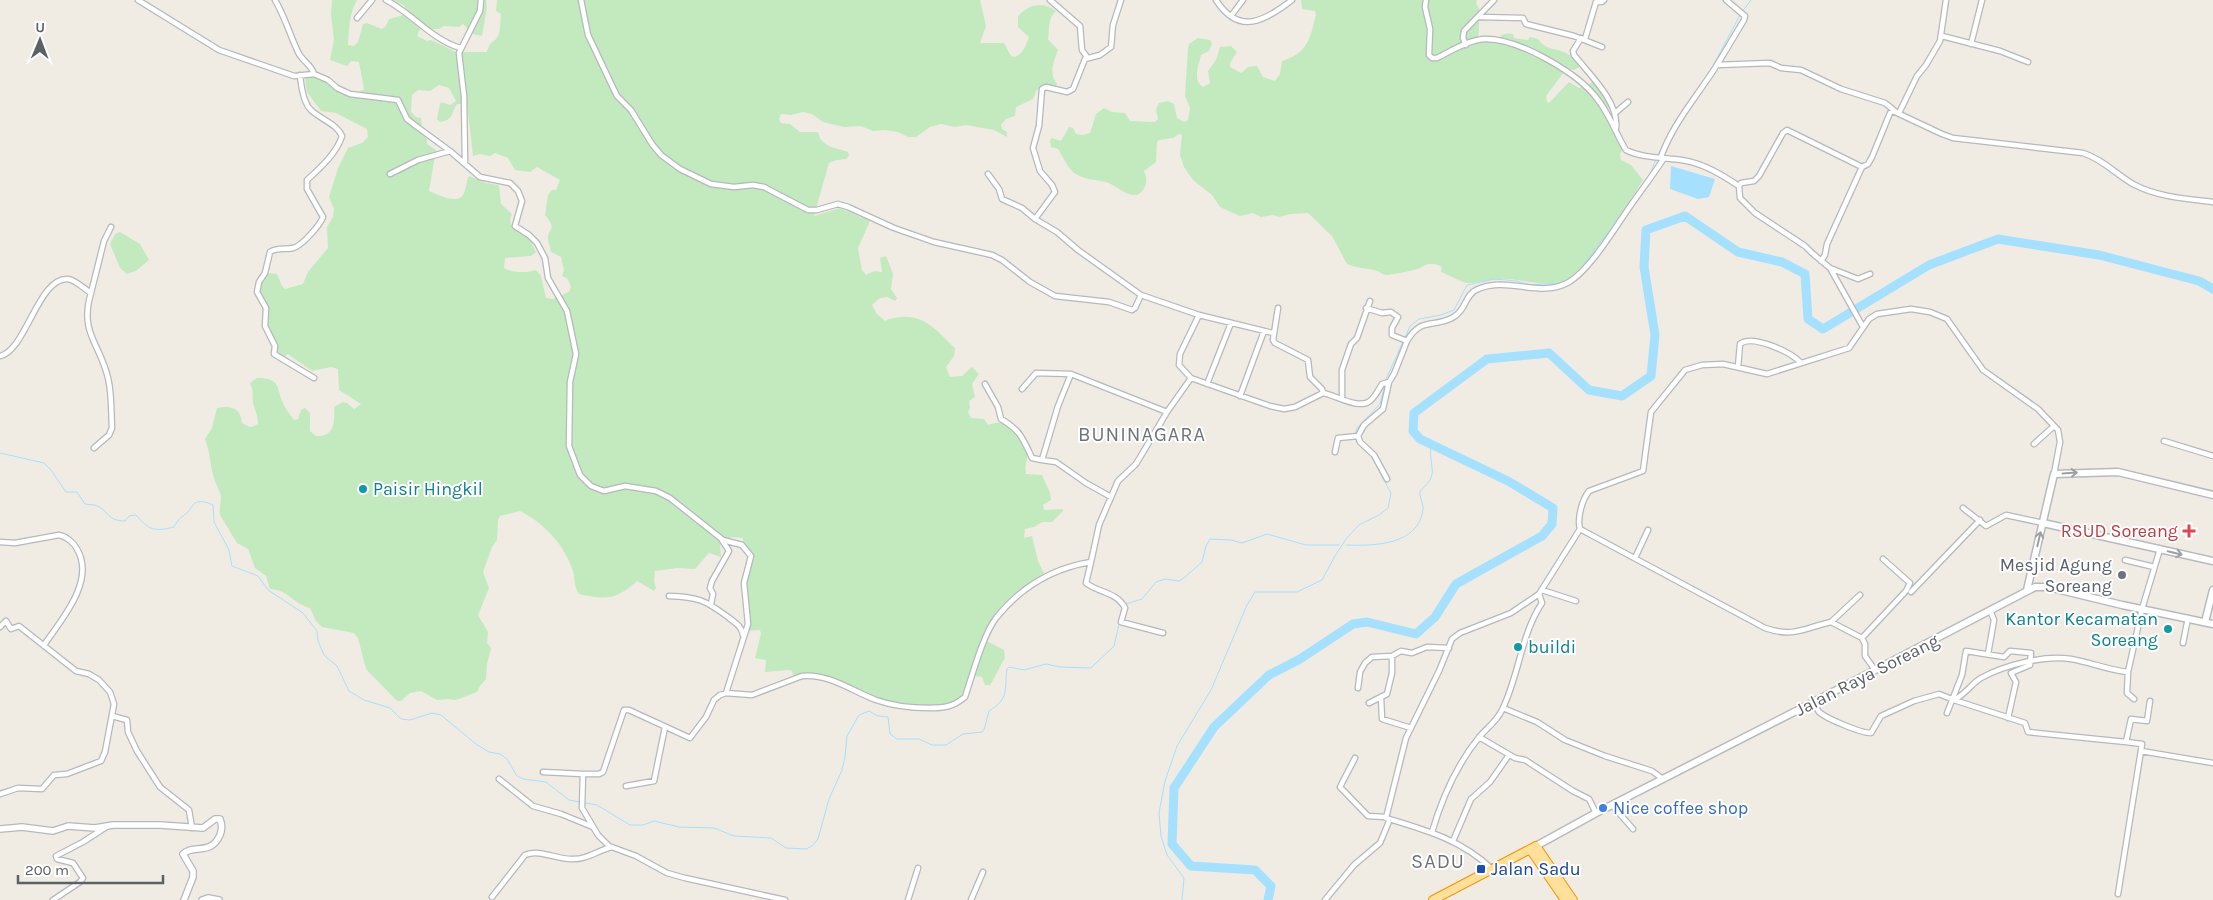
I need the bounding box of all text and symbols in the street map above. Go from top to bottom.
north arrow [15,15,65,65]
text: U [35,19,45,36]
district label: BUNINAGARA [1078,423,1206,446]
one-way arrow [2062,468,2078,477]
place label: Paisir Hingkil [373,478,483,500]
marker: Paisir Hingkil [357,483,369,495]
place label: RSUD Soreang [2061,520,2178,542]
marker: RSUD Soreang [2182,524,2196,538]
one-way arrow [2035,532,2044,548]
one-way arrow [2167,549,2183,558]
place label: Mesjid Agung Soreang [2000,554,2112,597]
marker: Mesjid Agung Soreang [2116,569,2128,581]
place label: Kantor Kecamatan Soreang [2005,608,2158,651]
marker: Kantor Kecamatan Soreang [2162,623,2174,635]
street label: Jalan Raya Soreang [1792,629,1942,721]
place label: buildi [1528,636,1576,658]
marker: buildi [1512,641,1524,653]
place label: Nice coffee shop [1613,797,1748,819]
marker: Nice coffee shop [1597,802,1609,814]
district label: SADU [1411,850,1465,873]
scale bar [18,852,162,884]
place label: Jalan Sadu [1491,858,1581,880]
text: 200 m [25,861,69,879]
marker: Jalan Sadu [1475,863,1487,875]

